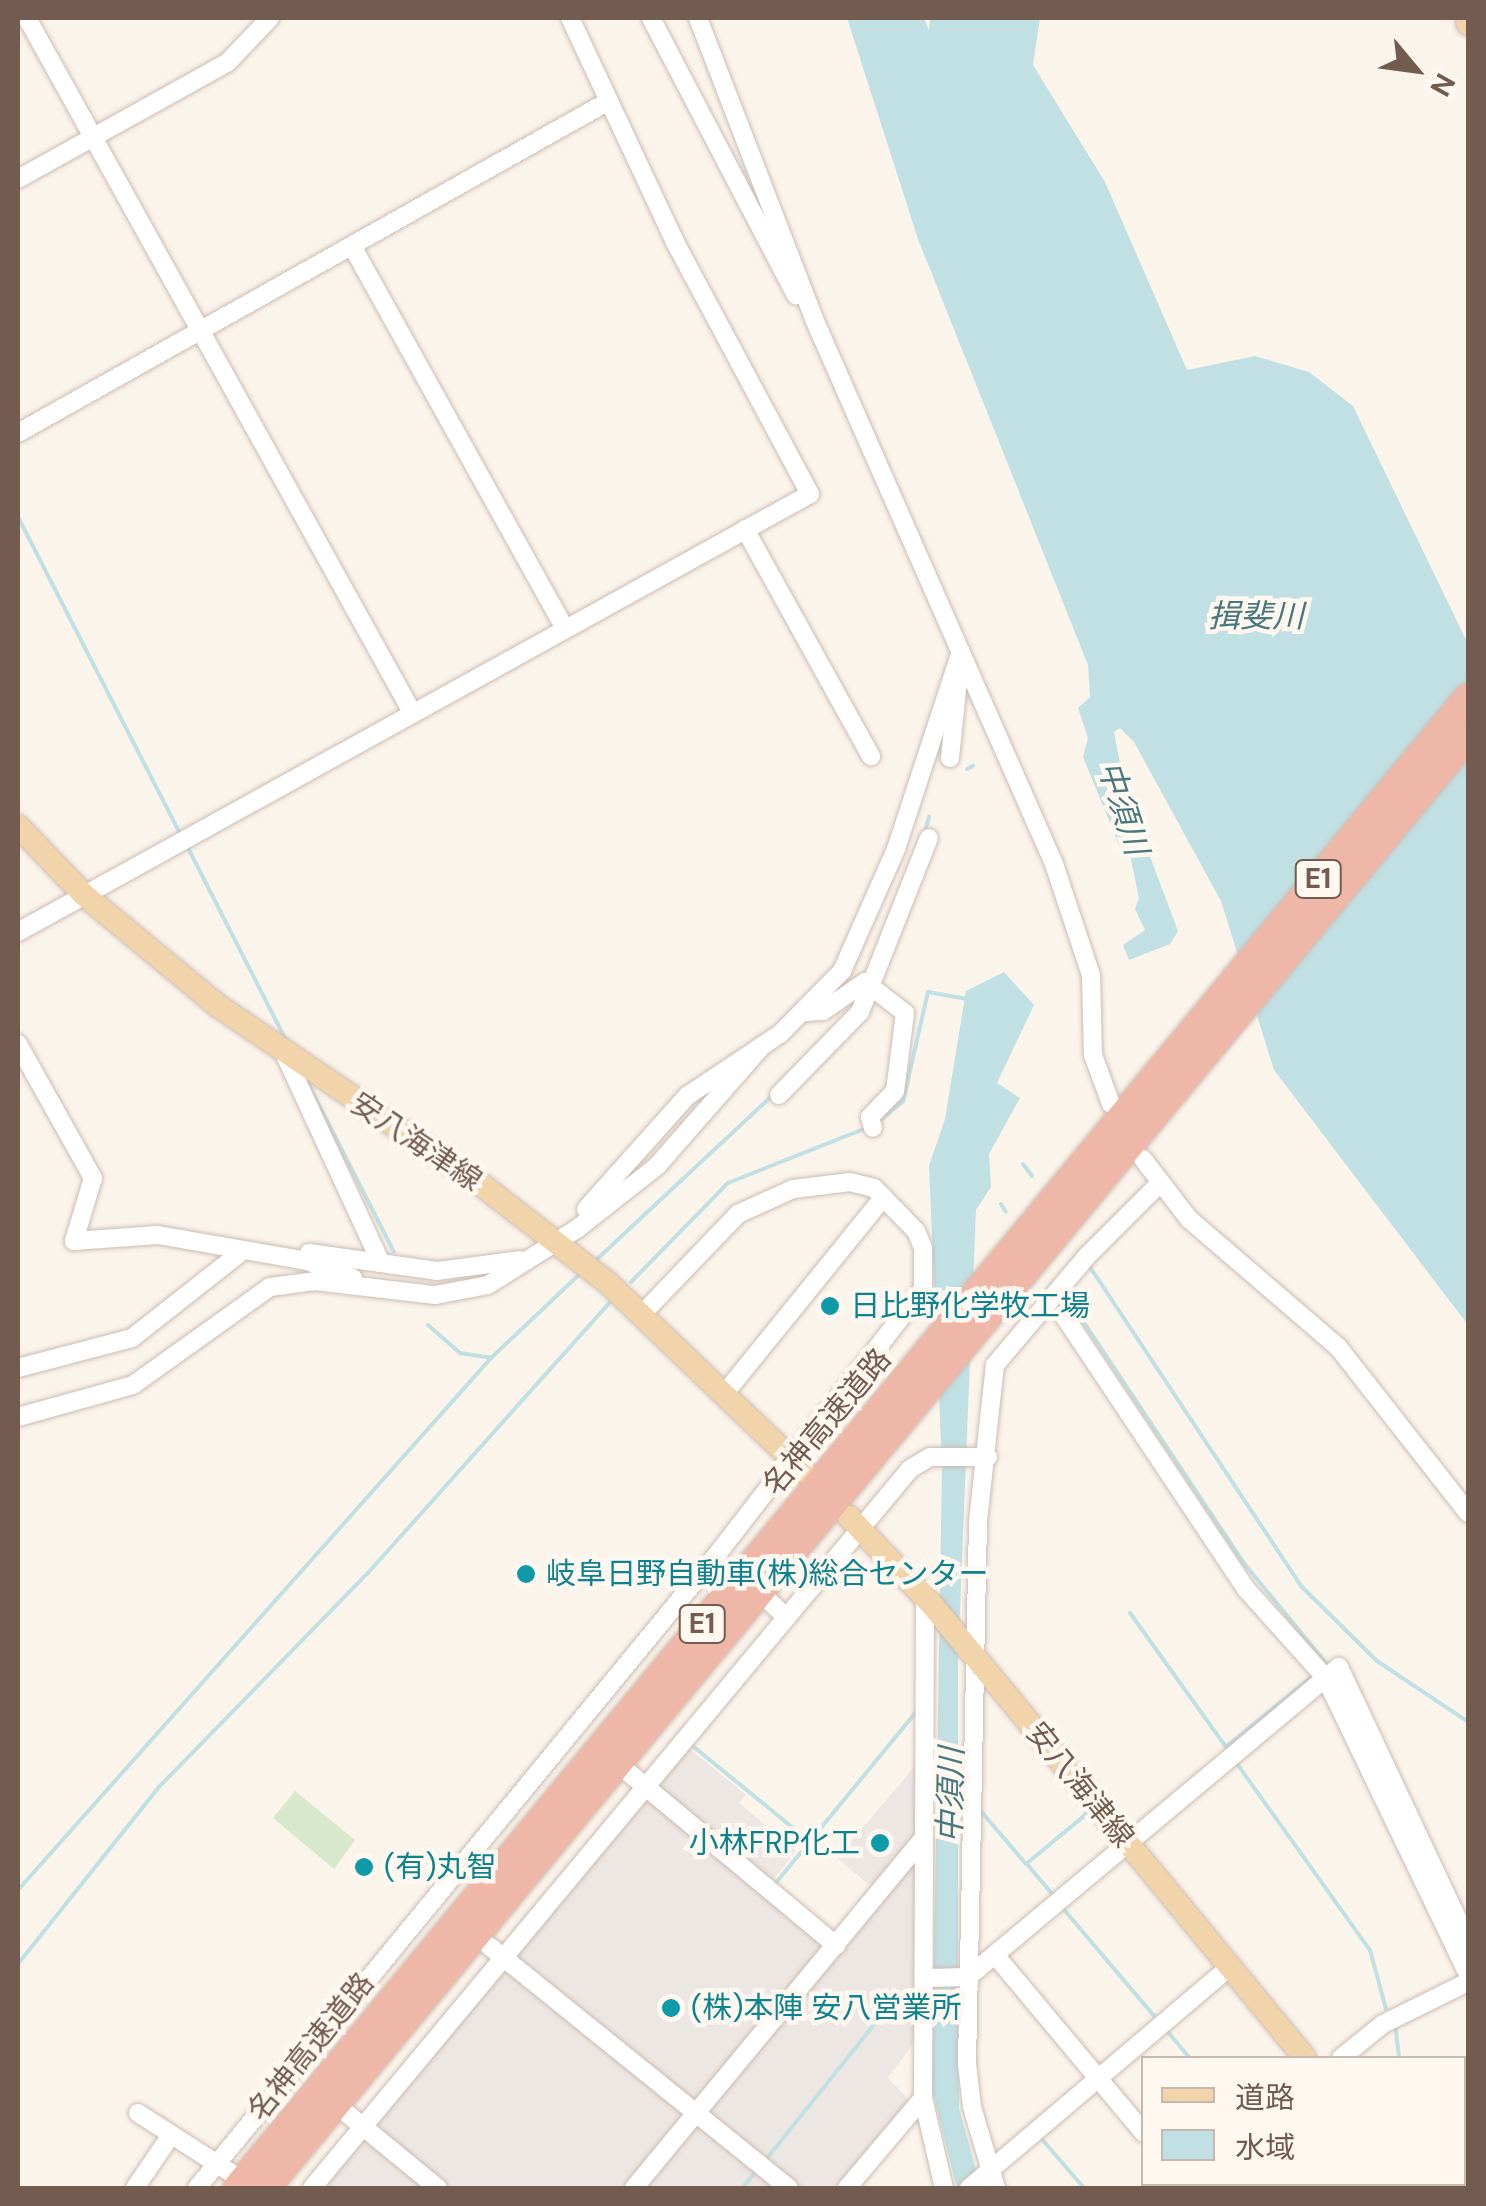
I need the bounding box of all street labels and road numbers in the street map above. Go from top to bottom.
road number: E1 [1293,856,1343,902]
street label: 安八海津線 [344,1085,488,1199]
street label: 名神高速道路 [755,1341,899,1503]
road number: E1 [677,1601,727,1647]
street label: 安八海津線 [1019,1715,1141,1855]
street label: 名神高速道路 [240,1966,382,2128]

